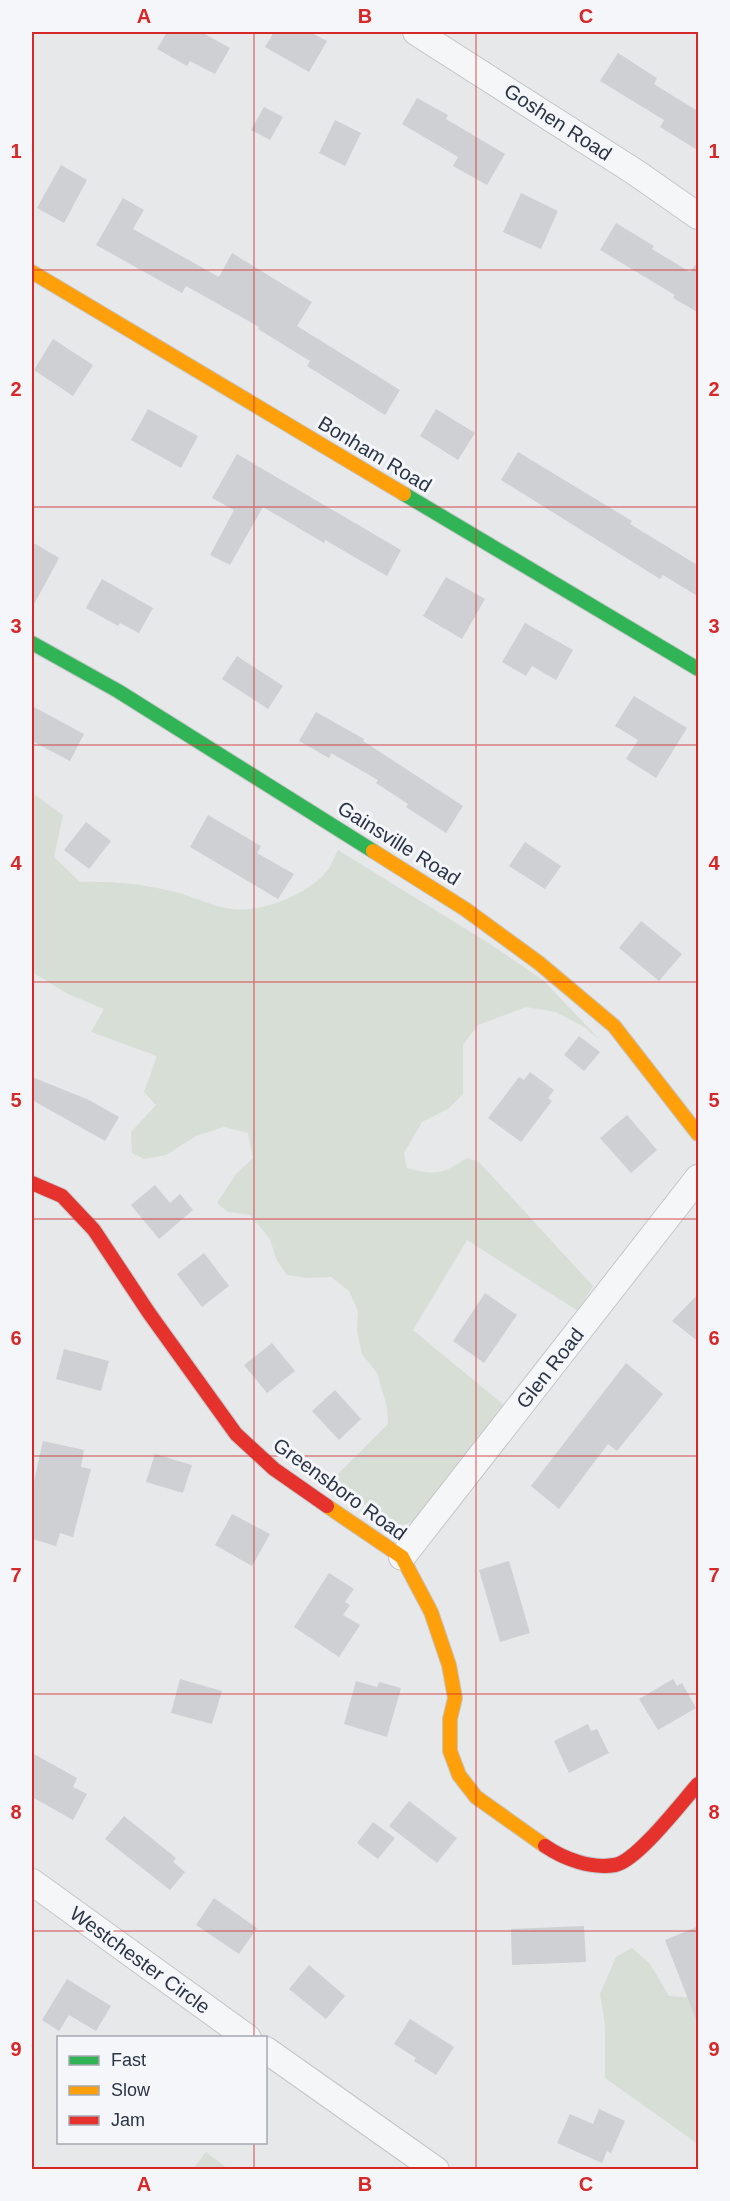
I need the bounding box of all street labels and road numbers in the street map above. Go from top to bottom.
street label: Goshen Road [500,79,616,165]
street label: Bonham Road [315,412,435,496]
street label: Gainsville Road [334,797,464,889]
street label: Glen Road [512,1324,588,1412]
street label: Greensboro Road [269,1433,411,1545]
street label: Westchester Circle [66,1902,214,2018]

